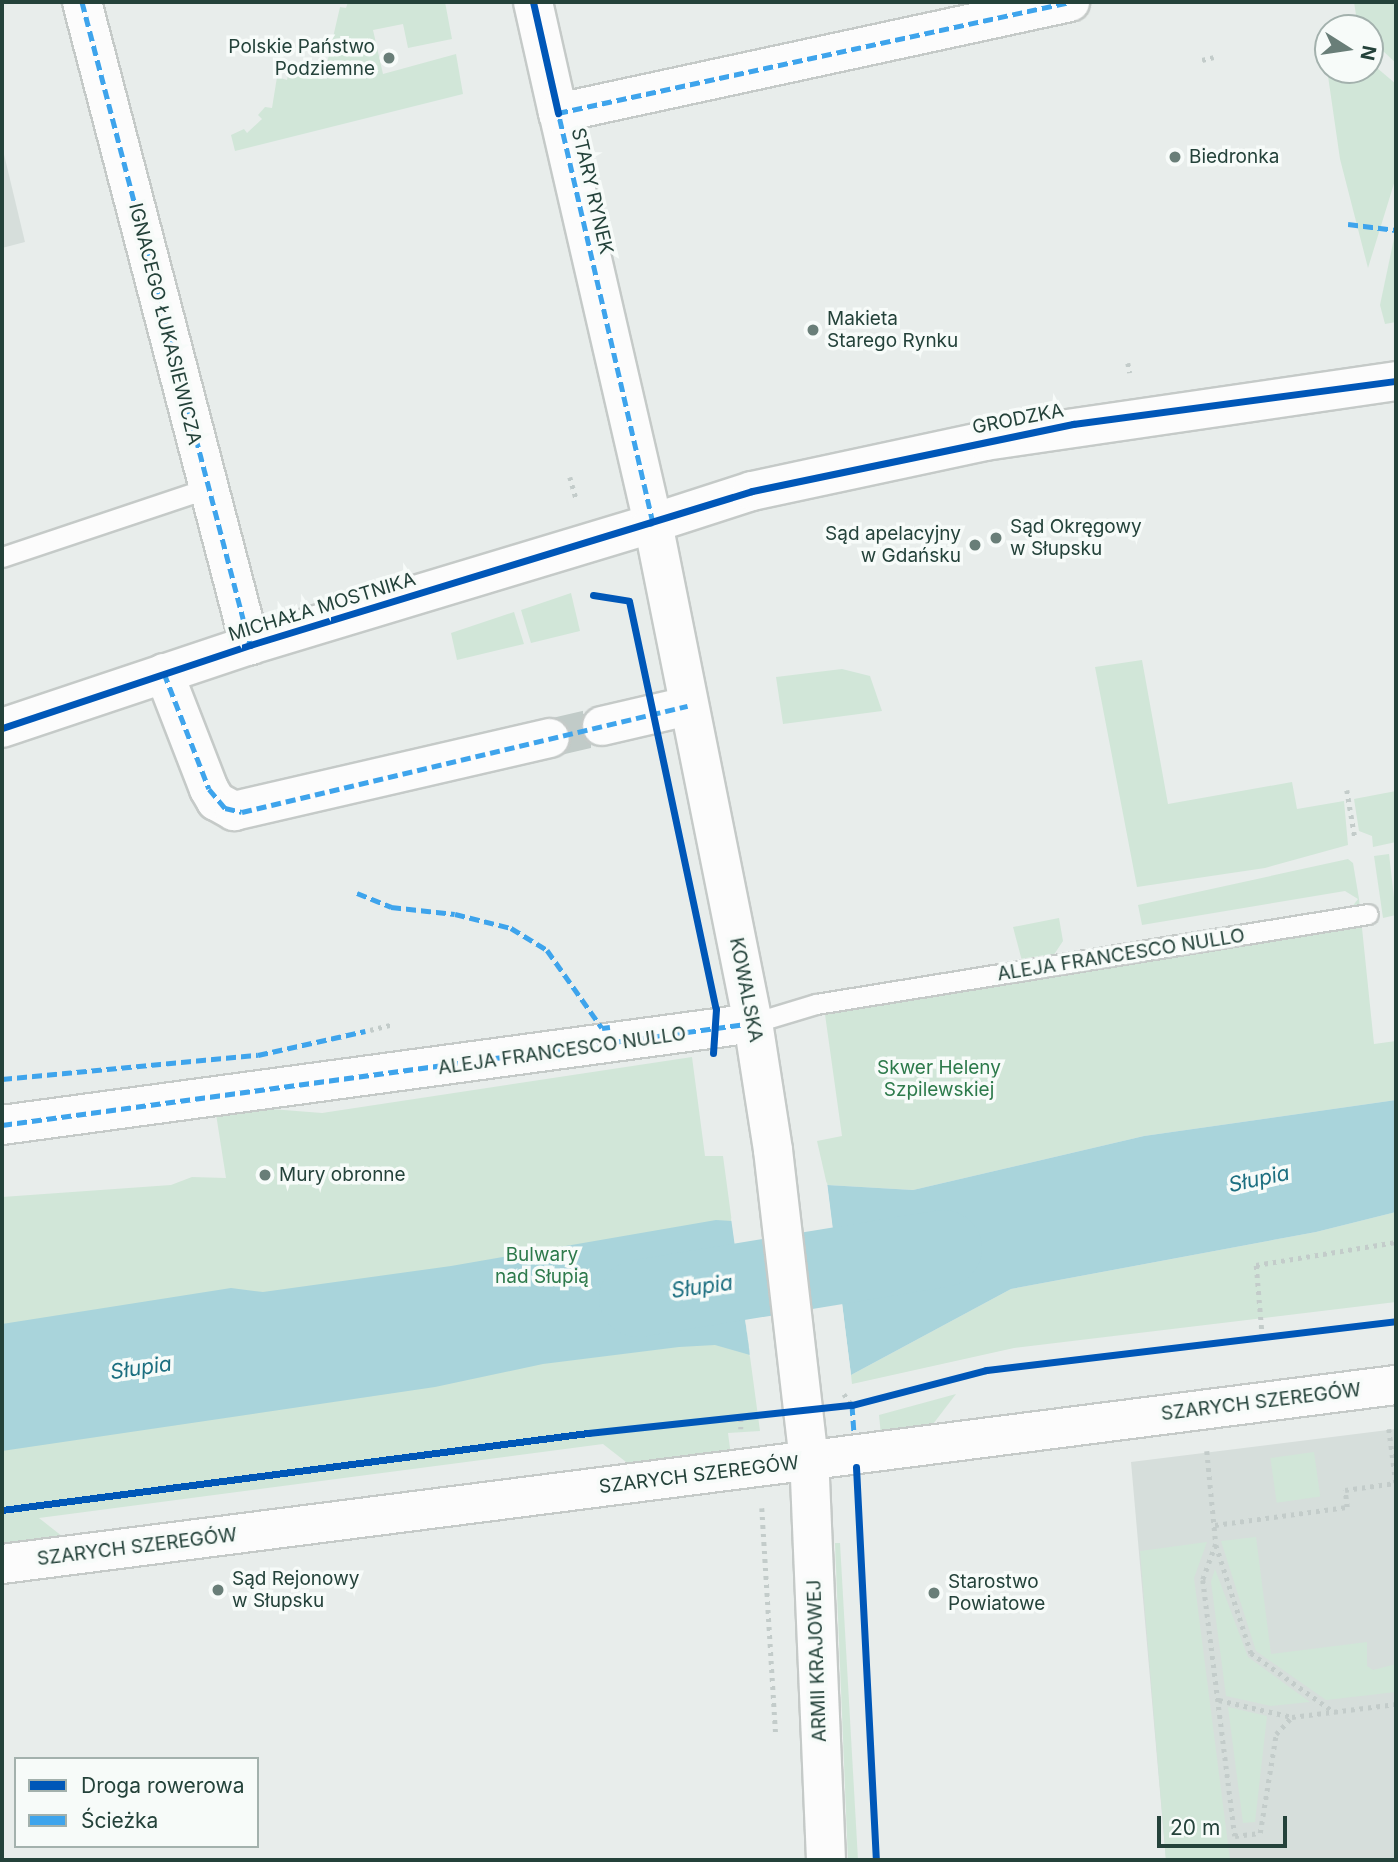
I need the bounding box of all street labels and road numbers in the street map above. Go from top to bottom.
street label: STARY RYNEK [566,126,618,256]
street label: IGNACEGO ŁUKASIEWICZA [124,201,206,447]
street label: GRODZKA [970,399,1066,439]
street label: MICHAŁA MOSTNIKA [226,568,418,646]
street label: ALEJA FRANCESCO NULLO [996,924,1246,986]
street label: KOWALSKA [725,936,767,1044]
street label: ALEJA FRANCESCO NULLO [437,1022,687,1080]
street label: SZARYCH SZEREGÓW [1160,1378,1362,1426]
street label: SZARYCH SZEREGÓW [598,1451,800,1499]
street label: SZARYCH SZEREGÓW [36,1523,238,1571]
street label: ARMII KRAJOWEJ [803,1579,831,1743]

